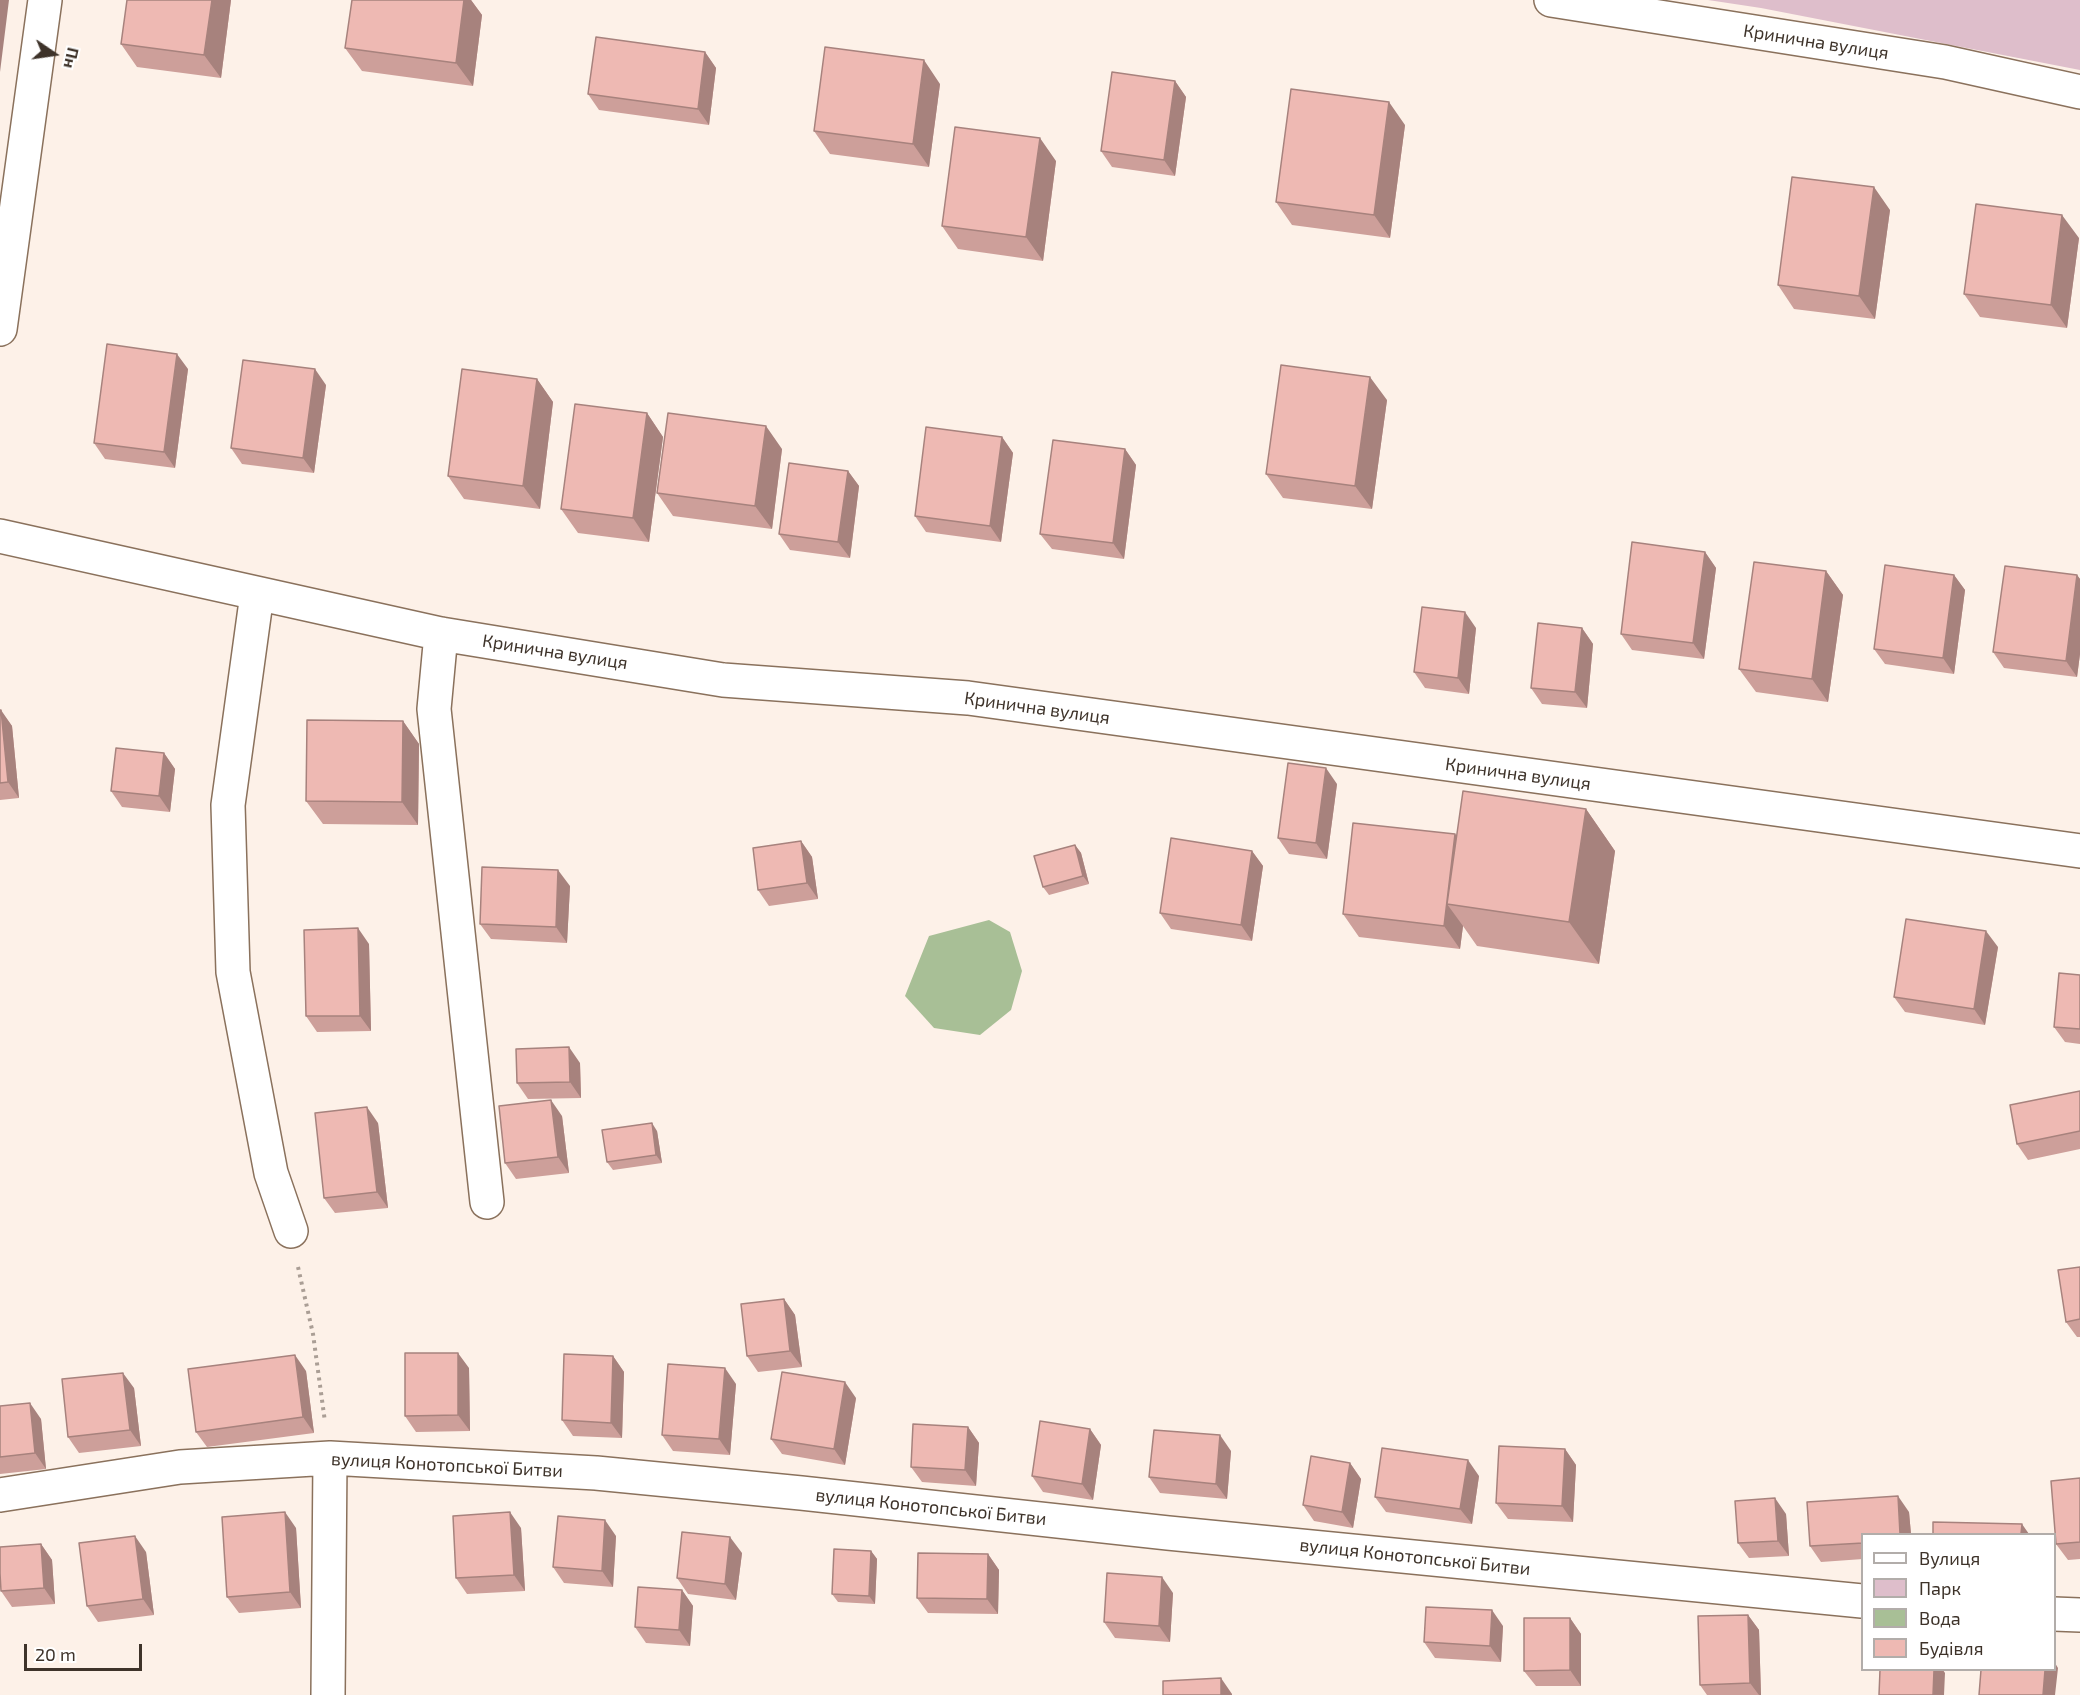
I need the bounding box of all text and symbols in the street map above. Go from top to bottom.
street label: Кринична вулиця [1742,20,1890,64]
north arrow [24,24,84,84]
text: Пн [60,46,84,70]
street label: Кринична вулиця [481,630,629,674]
street label: Кринична вулиця [963,687,1111,729]
street label: Кринична вулиця [1444,753,1592,795]
street label: вулиця Конотопської Битви [331,1448,563,1482]
street label: вулиця Конотопської Битви [814,1484,1048,1530]
legend [1861,1533,2056,1671]
street label: вулиця Конотопської Битви [1298,1534,1532,1580]
text: Вулиця [1919,1547,1980,1569]
text: Парк [1919,1577,1961,1599]
text: Вода [1919,1607,1961,1629]
scale bar [27,1632,146,1670]
text: Будівля [1919,1637,1983,1659]
text: 20 m [35,1643,76,1665]

